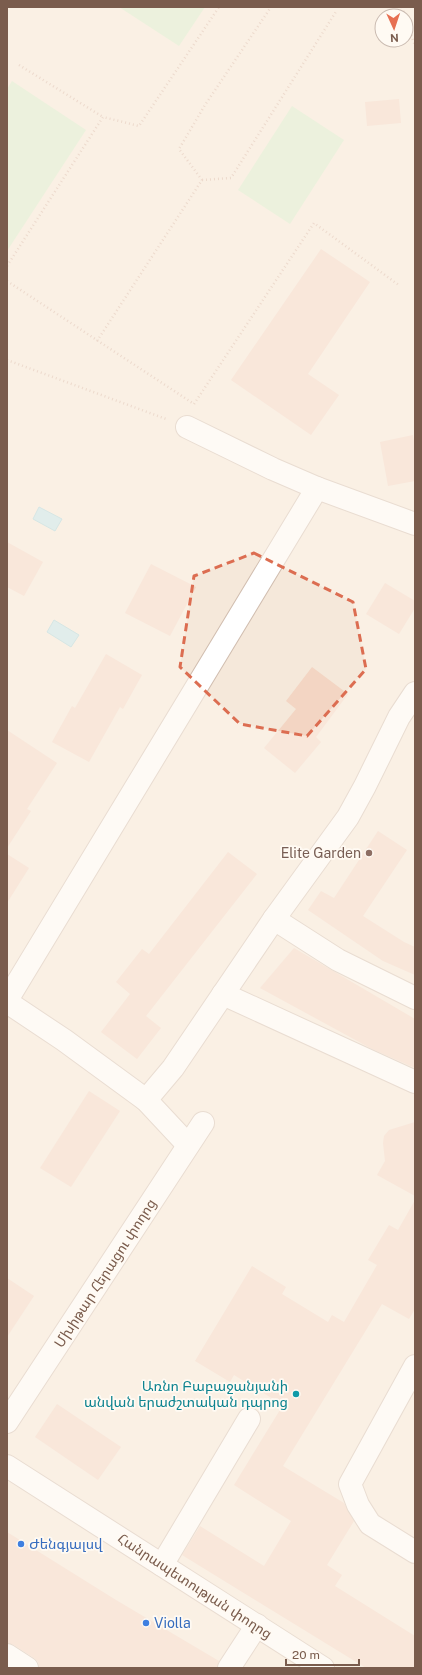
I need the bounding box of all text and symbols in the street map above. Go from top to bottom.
north arrow [374,8,414,48]
text: N [390,32,399,44]
place label: Elite Garden [281,845,361,861]
marker: Elite Garden [364,848,374,858]
street label: Մխիթար Հերացու փողոց [51,1196,159,1350]
place label: Առնո Բաբաջանյանի անվան երաժշտական դպրոց [84,1378,288,1410]
marker: Առնո Բաբաջանյանի անվան երաժշտական դպրոց [291,1389,301,1399]
street label: Հանրապետության փողոց [115,1530,275,1642]
place label: Ժենգյալսվ [29,1536,103,1552]
marker: Ժենգյալսվ [16,1539,26,1549]
place label: Violla [154,1615,191,1631]
marker: Violla [141,1618,151,1628]
scale bar [286,1641,359,1667]
text: 20 m [292,1648,320,1662]

